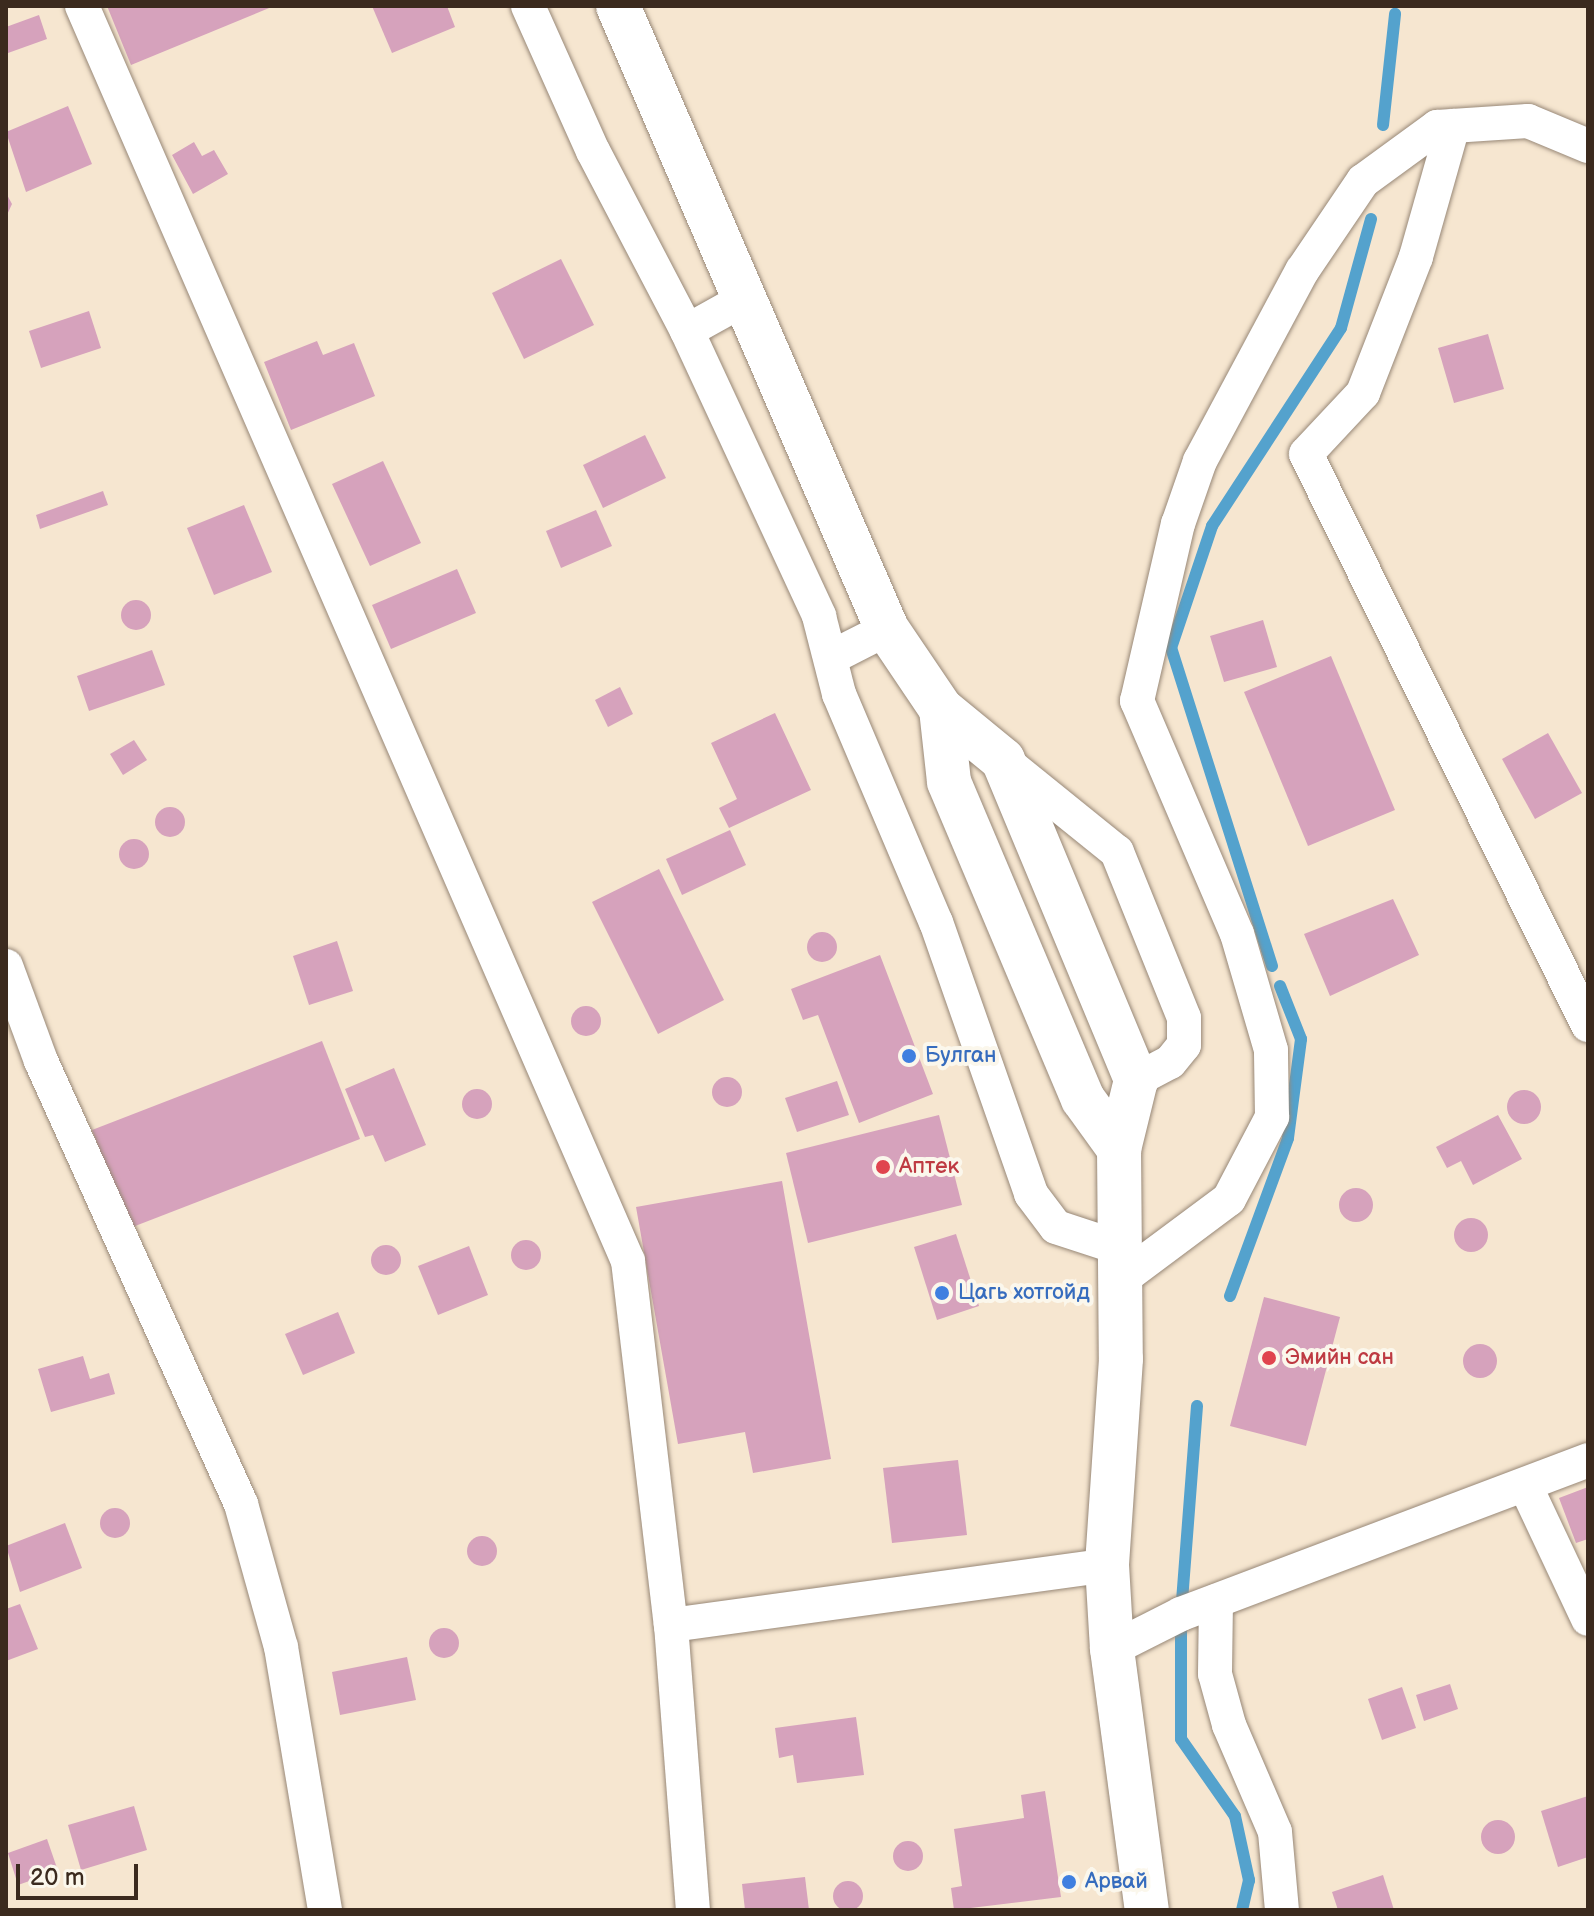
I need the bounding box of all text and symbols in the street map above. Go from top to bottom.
place label: Булган [925,1043,996,1069]
marker: Булган [900,1047,918,1065]
place label: Аптек [899,1154,959,1180]
marker: Аптек [874,1158,892,1176]
place label: Цагь хотгойд [958,1280,1090,1306]
marker: Цагь хотгойд [933,1284,951,1302]
place label: Эмийн сан [1285,1345,1394,1371]
marker: Эмийн сан [1260,1349,1278,1367]
scale bar [20,1848,142,1898]
text: 20 m [30,1863,85,1892]
place label: Арвай [1085,1869,1148,1895]
marker: Арвай [1060,1873,1078,1891]

